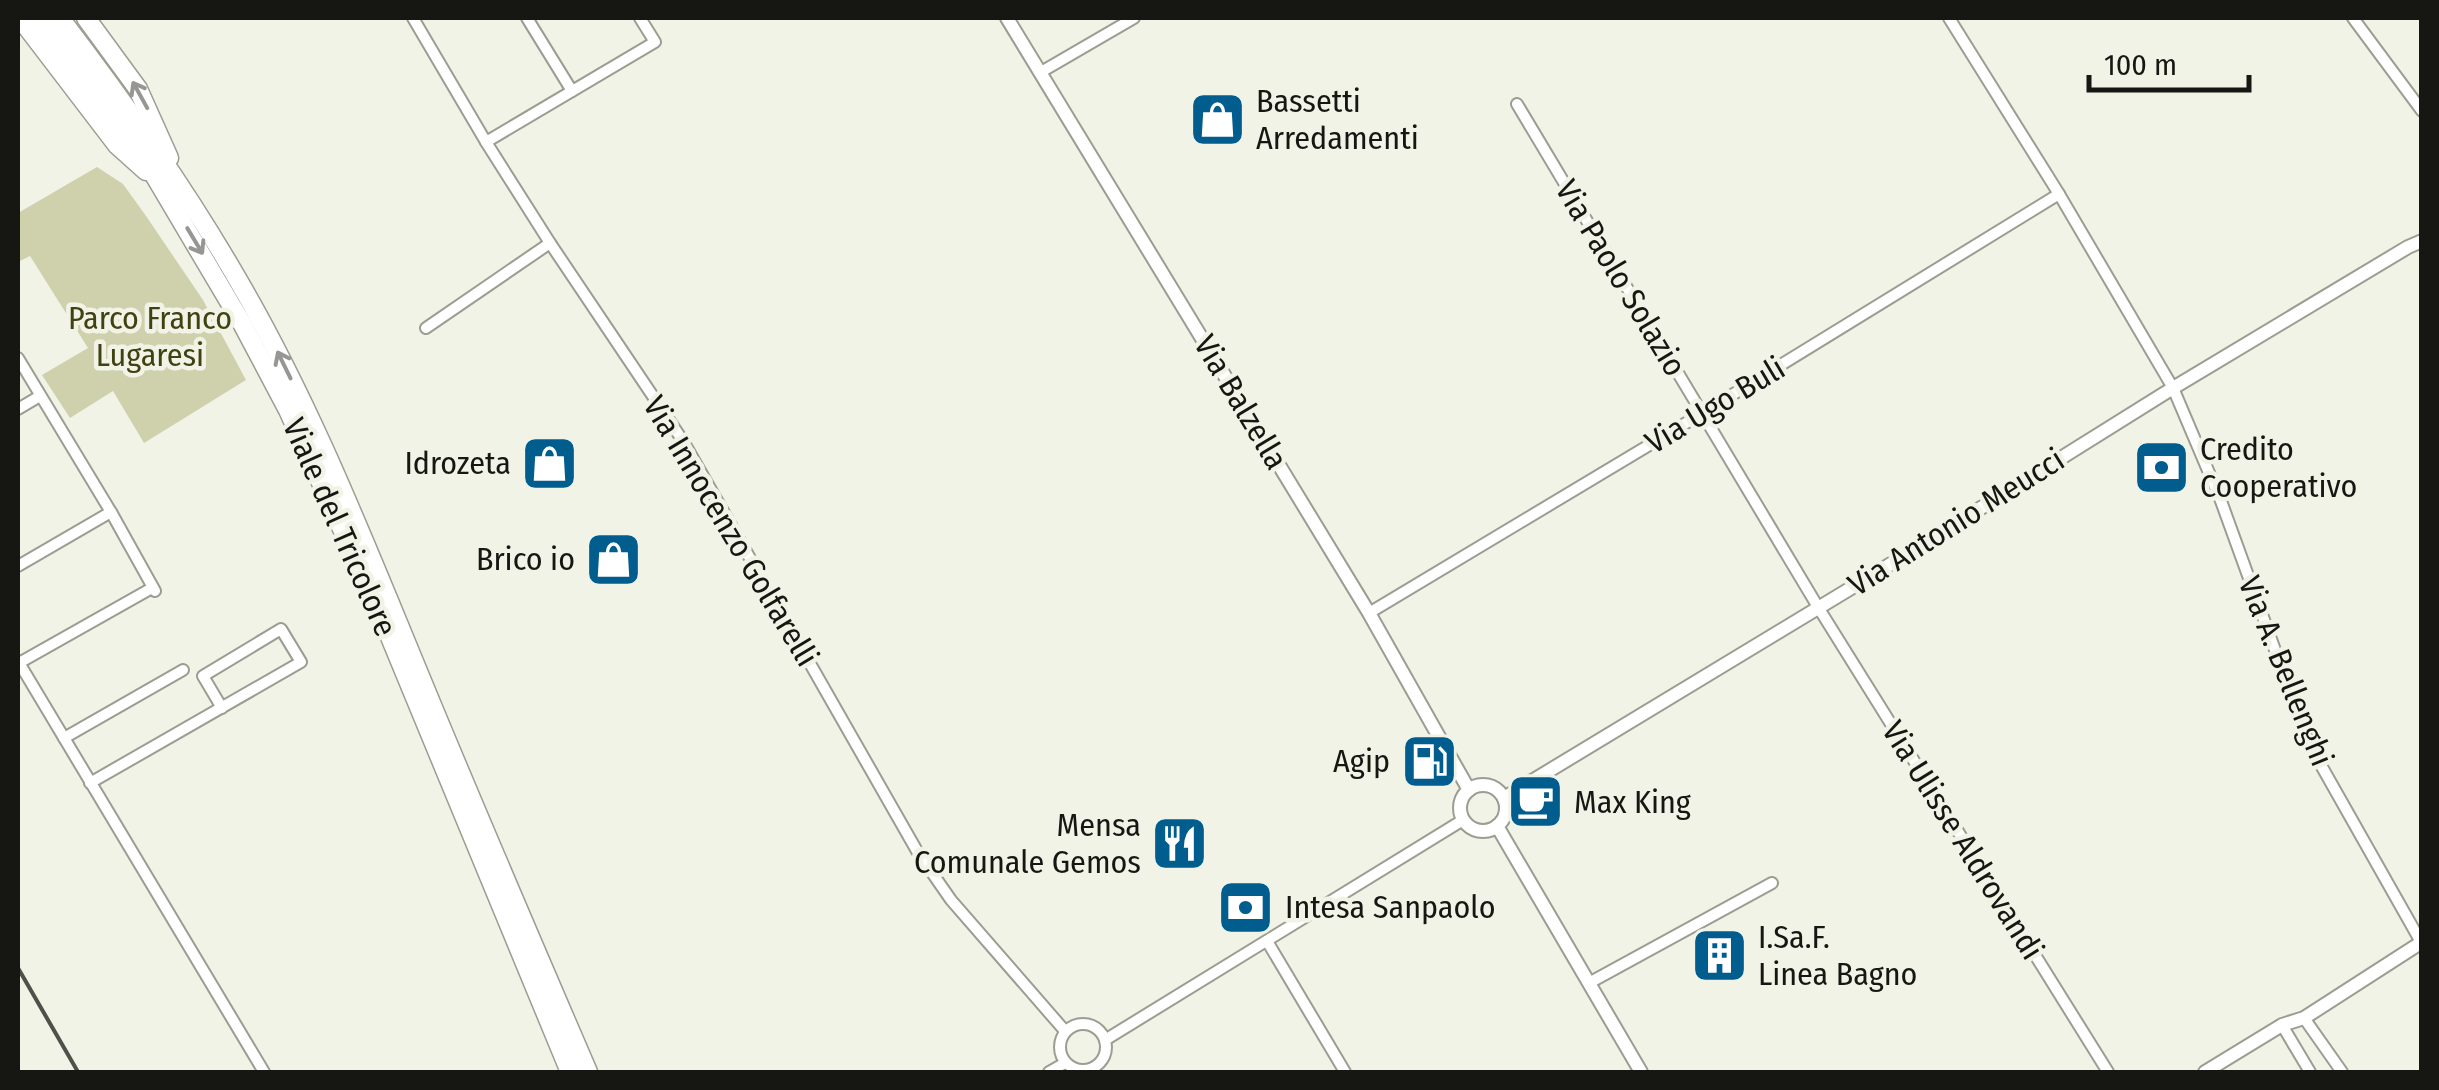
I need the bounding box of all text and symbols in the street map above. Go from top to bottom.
scale bar [2089,30,2249,92]
text: 100 m [2104,47,2177,83]
one-way arrow [130,81,150,110]
place label: Bassetti Arredamenti [1256,82,1419,157]
shop icon: Bassetti Arredamenti [1187,89,1247,149]
street label: Via Paolo Solazio [1548,173,1694,383]
one-way arrow [185,227,205,255]
park label: Parco Franco Lugaresi [68,299,232,374]
street label: Via Balzella [1186,328,1296,476]
street label: Via Ugo Buli [1638,349,1792,461]
one-way arrow [273,350,292,380]
street label: Via Innocenzo Golfarelli [635,389,827,673]
street label: Viale del Tricolore [275,412,405,642]
place label: Credito Cooperativo [2200,430,2357,505]
shop icon: Idrozeta [520,433,580,493]
bank icon: Credito Cooperativo [2131,437,2191,497]
street label: Via Antonio Meucci [1841,440,2071,604]
place label: Idrozeta [404,444,511,482]
shop icon: Brico io [584,529,644,589]
place label: Brico io [476,540,575,578]
street label: Via A. Bellenghi [2231,570,2341,772]
street label: Via Ulisse Aldrovandi [1874,714,2052,966]
fuel station icon: Agip [1399,731,1459,791]
place label: Agip [1333,742,1390,780]
cafe icon: Max King [1505,772,1565,832]
place label: Max King [1574,783,1691,821]
place label: Mensa Comunale Gemos [914,806,1141,881]
restaurant icon: Mensa Comunale Gemos [1150,813,1210,873]
bank icon: Intesa Sanpaolo [1216,877,1276,937]
place label: Intesa Sanpaolo [1285,888,1495,926]
place label: I.Sa.F. Linea Bagno [1758,918,1917,993]
building icon: I.Sa.F. Linea Bagno [1689,925,1749,985]

